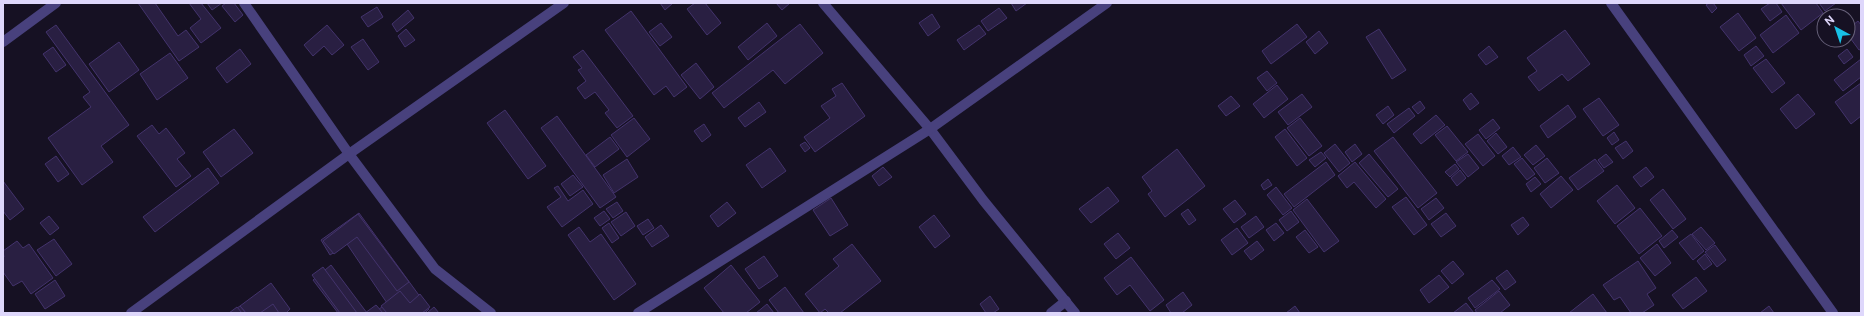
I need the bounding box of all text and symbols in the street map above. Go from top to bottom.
north arrow [1816,8,1856,48]
text: N [1822,13,1837,28]

